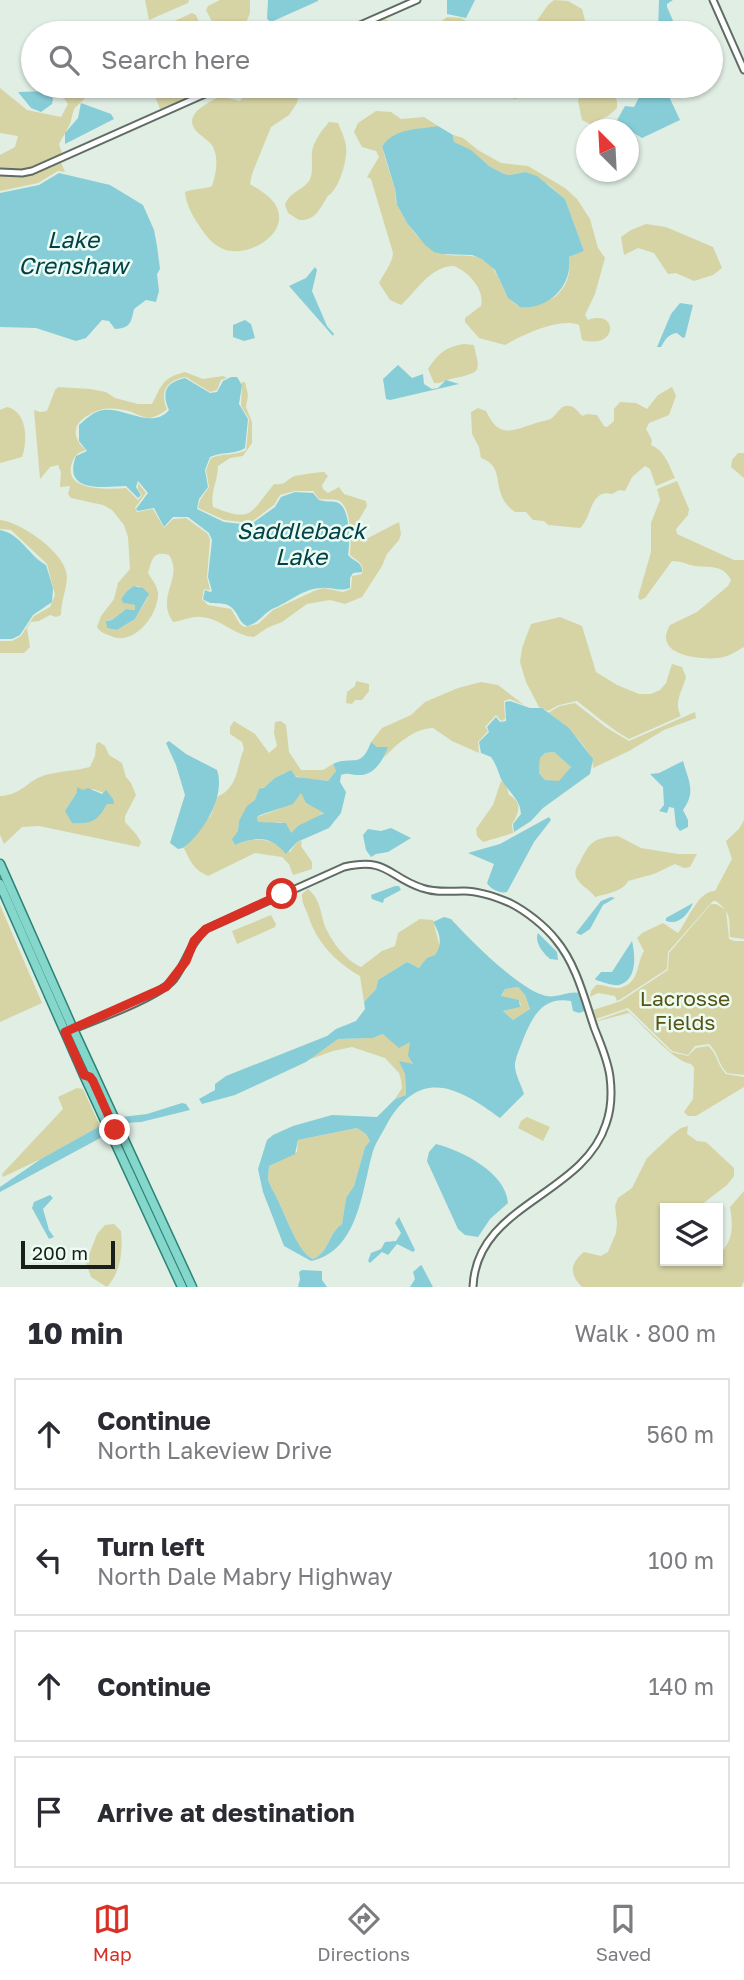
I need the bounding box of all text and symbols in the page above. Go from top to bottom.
search box [21,21,723,98]
icon: search [45,41,83,79]
text: Search here [101,44,250,75]
north arrow [576,119,639,182]
water label: Lake Crenshaw [18,225,130,279]
water label: Saddleback Lake [236,516,368,570]
route start [266,878,297,909]
park label: Lacrosse Fields [640,985,730,1035]
route end [99,1114,130,1145]
map controls [660,1203,723,1266]
button: layers [660,1203,723,1266]
scale bar [21,1238,116,1270]
text: 200 m [32,1241,88,1264]
text: 10 min [28,1315,123,1351]
text: Walk · 800 m [574,1319,716,1347]
text: Continue [97,1405,211,1436]
icon: ahead [30,1415,68,1453]
text: 560 m [646,1420,714,1448]
text: North Lakeview Drive [97,1436,332,1464]
text: Turn left [97,1531,205,1562]
icon: left [30,1541,68,1579]
text: 100 m [648,1546,714,1574]
text: North Dale Mabry Highway [97,1562,393,1590]
icon: ahead [30,1667,68,1705]
text: Continue [97,1671,211,1702]
text: 140 m [648,1672,714,1700]
icon: arrive [30,1793,68,1831]
text: Arrive at destination [97,1797,355,1828]
tab: Map [93,1900,132,1965]
tab: Directions [317,1900,410,1965]
tab: Saved [596,1900,651,1965]

